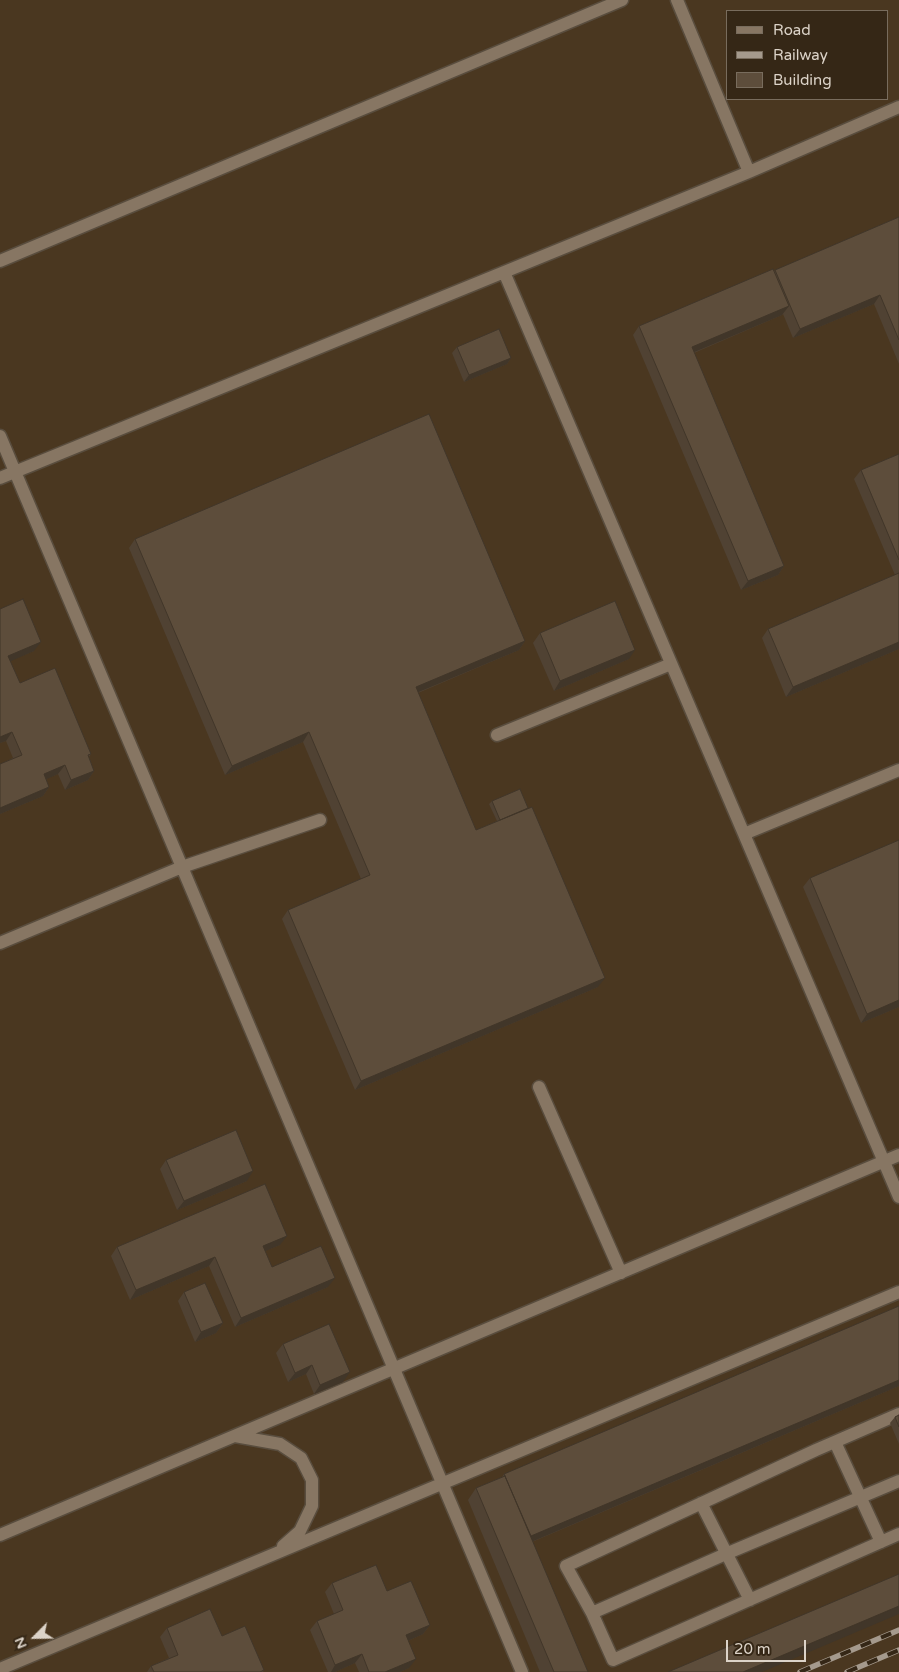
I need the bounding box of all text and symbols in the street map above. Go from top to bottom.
legend [726,10,889,100]
text: Road [773,21,811,39]
text: Railway [773,46,828,64]
text: Building [773,71,832,89]
north arrow [10,1612,60,1662]
scale bar [729,1630,809,1662]
text: N [11,1635,31,1652]
text: 20 m [734,1640,771,1658]

